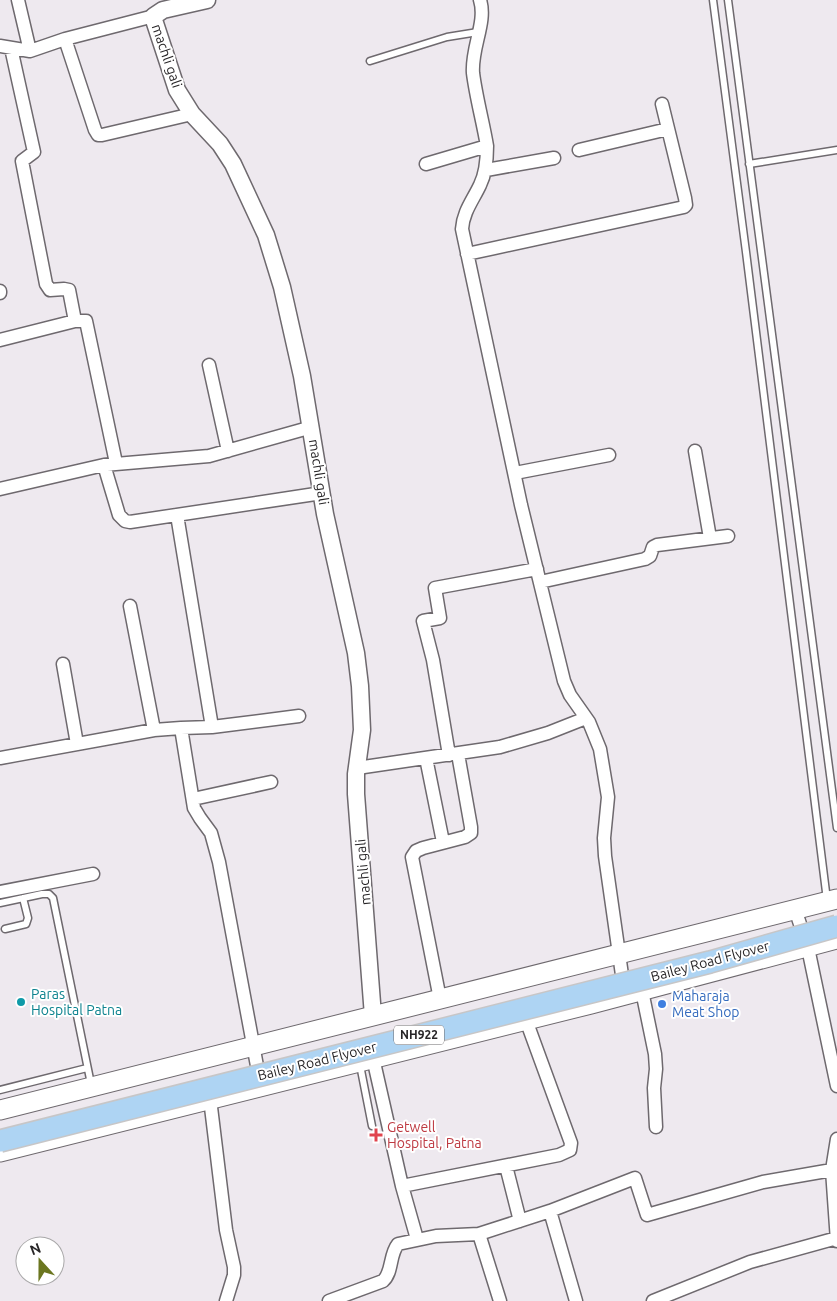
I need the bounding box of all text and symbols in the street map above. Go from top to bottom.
street label: machli gali [149,22,185,90]
street label: machli gali [306,438,332,506]
street label: machli gali [352,838,374,906]
street label: Bailey Road Flyover [649,937,772,985]
place label: Paras Hospital Patna [31,986,122,1018]
place label: Maharaja Meat Shop [672,988,740,1020]
marker: Paras Hospital Patna [15,996,27,1008]
marker: Maharaja Meat Shop [656,998,668,1010]
road number: NH922 [394,1026,444,1044]
street label: Bailey Road Flyover [256,1038,379,1084]
place label: Getwell Hospital, Patna [387,1119,482,1151]
marker: Getwell Hospital, Patna [369,1128,383,1142]
north arrow [15,1236,65,1286]
text: N [28,1240,43,1258]

